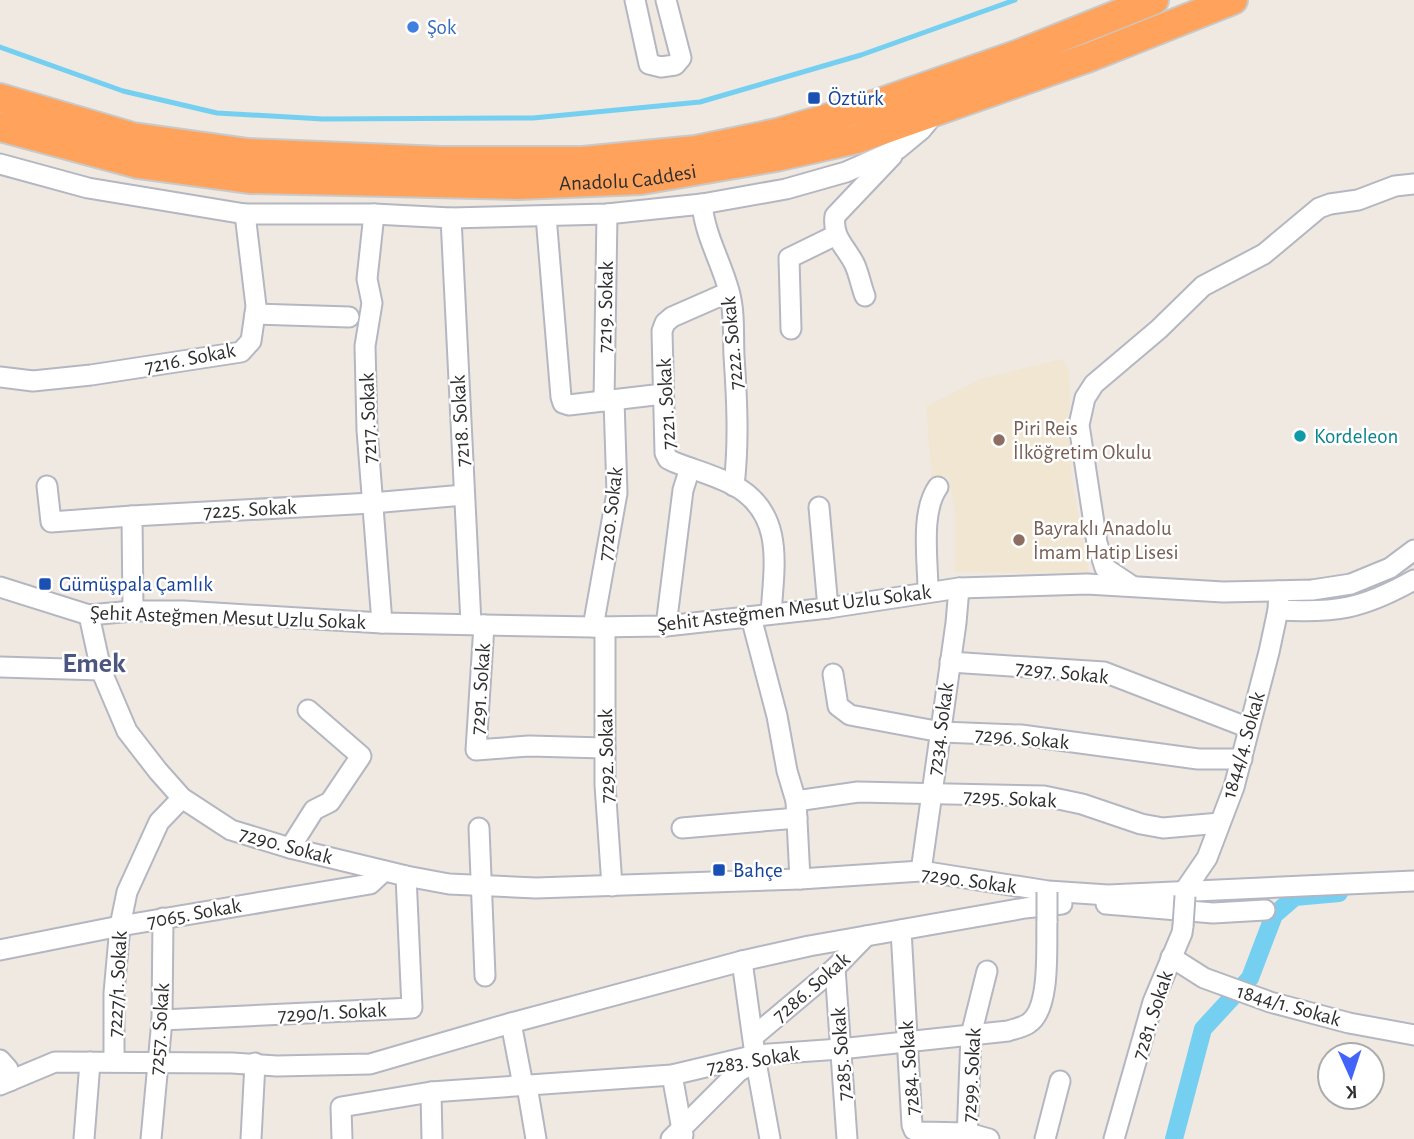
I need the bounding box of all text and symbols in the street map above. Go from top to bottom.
place label: Şok [427,17,457,38]
marker: Şok [405,19,421,35]
place label: Öztürk [828,87,884,109]
marker: Öztürk [806,90,822,106]
street label: Anadolu Caddesi [559,161,698,194]
street label: 7219. Sokak [594,260,617,353]
street label: 7222. Sokak [718,295,747,391]
street label: 7216. Sokak [143,339,238,378]
street label: 7221. Sokak [654,357,679,450]
street label: 7217. Sokak [356,372,381,464]
street label: 7218. Sokak [448,374,473,467]
place label: Piri Reis İlköğretim Okulu [1013,418,1152,463]
place label: Kordeleon [1314,426,1398,447]
marker: Kordeleon [1292,428,1308,444]
marker: Piri Reis İlköğretim Okulu [991,432,1007,448]
street label: 7720. Sokak [594,465,627,562]
street label: 7225. Sokak [203,497,298,522]
place label: Bayraklı Anadolu İmam Hatip Lisesi [1033,518,1179,563]
marker: Bayraklı Anadolu İmam Hatip Lisesi [1011,532,1027,548]
place label: Gümüşpala Çamlık [59,574,213,595]
marker: Gümüşpala Çamlık [37,576,53,592]
street label: Şehit Asteğmen Mesut Uzlu Sokak [656,581,933,636]
street label: Şehit Asteğmen Mesut Uzlu Sokak [90,602,367,633]
street label: 7291. Sokak [467,642,494,736]
district label: Emek [62,650,126,678]
street label: 7297. Sokak [1014,657,1110,688]
street label: 7234. Sokak [924,681,957,777]
street label: 1844/4. Sokak [1218,689,1269,801]
street label: 7292. Sokak [595,708,618,803]
street label: 7296. Sokak [974,724,1070,753]
street label: 7295. Sokak [963,786,1058,811]
street label: 7290. Sokak [237,823,335,868]
place label: Bahçe [733,860,783,881]
marker: Bahçe [711,862,727,878]
street label: 7290. Sokak [920,863,1018,898]
street label: 7065. Sokak [145,895,243,932]
street label: 7227/1. Sokak [104,930,131,1038]
street label: 7286. Sokak [769,948,854,1026]
street label: 7281. Sokak [1128,968,1177,1062]
street label: 1844/1. Sokak [1234,981,1344,1030]
street label: 7257. Sokak [146,982,173,1076]
street label: 7290/1. Sokak [277,999,387,1026]
street label: 7285. Sokak [828,1006,855,1101]
street label: 7284. Sokak [896,1019,923,1116]
street label: 7299. Sokak [959,1027,984,1123]
north arrow [1316,1041,1386,1111]
street label: 7283. Sokak [705,1043,801,1078]
text: K [1345,1082,1358,1101]

